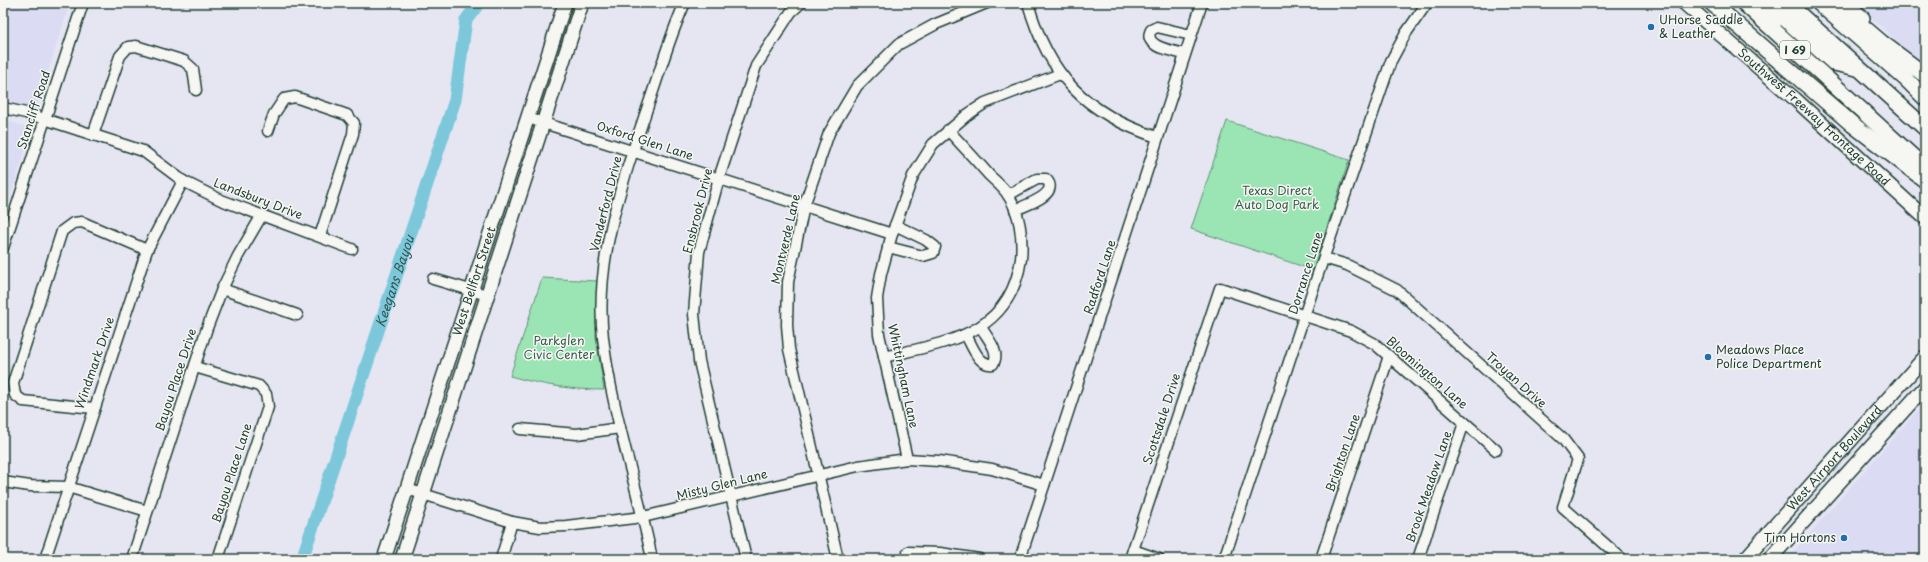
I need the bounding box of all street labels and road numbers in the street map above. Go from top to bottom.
road number: I 69 [1780,41,1810,59]
street label: Southwest Freeway Frontage Road [1734,44,1894,190]
street label: Stancliff Road [12,68,54,151]
street label: Oxford Glen Lane [594,116,696,164]
street label: Vanderford Drive [584,154,626,253]
street label: Ensbrook Drive [678,166,716,255]
street label: Landsbury Drive [211,173,305,223]
street label: Montverde Lane [766,192,804,286]
street label: West Bellfort Street [447,224,500,338]
street label: Dorrance Lane [1283,229,1327,316]
street label: Radford Lane [1079,237,1120,316]
street label: Windmark Drive [70,314,118,411]
street label: Whittingham Lane [884,322,924,430]
street label: Bayou Place Drive [150,326,200,434]
street label: Bloomington Lane [1383,332,1473,413]
street label: Troyan Drive [1482,347,1551,411]
street label: Scottsdale Drive [1138,371,1184,467]
street label: West Airport Boulevard [1782,400,1886,514]
street label: Brighton Lane [1320,411,1364,494]
street label: Bayou Place Lane [206,420,256,525]
street label: Brook Meadow Lane [1400,428,1456,545]
street label: Misty Glen Lane [674,464,769,504]

